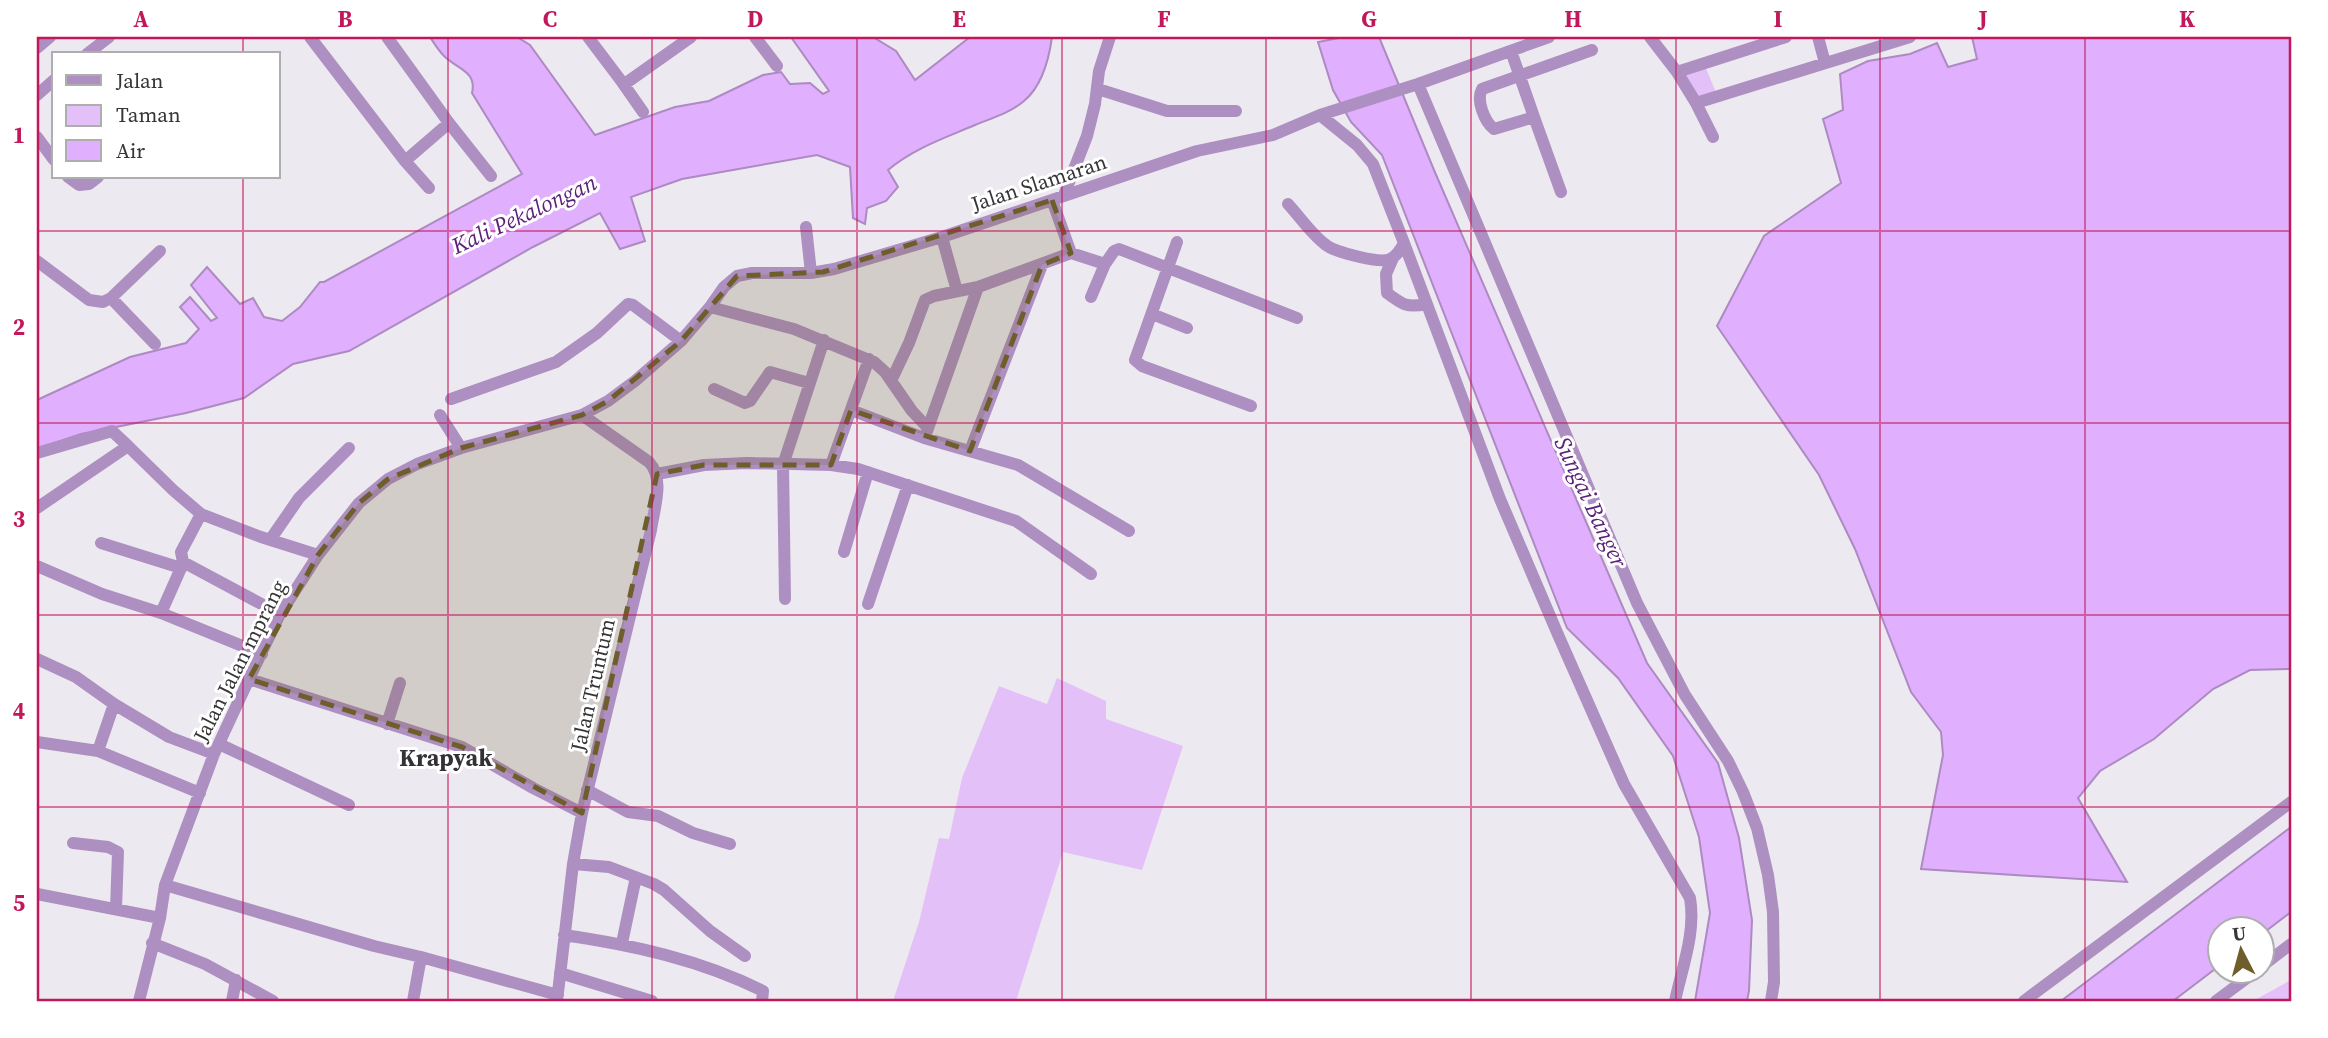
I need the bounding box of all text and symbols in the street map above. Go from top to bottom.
text: A [133,3,149,35]
text: B [338,3,353,35]
text: C [543,3,557,35]
text: D [747,3,763,35]
text: E [952,3,966,35]
text: F [1157,3,1171,35]
text: G [1361,3,1377,35]
text: H [1564,3,1582,35]
text: I [1774,3,1783,35]
text: J [1976,3,1988,35]
text: K [2179,3,2195,35]
legend [52,52,280,178]
text: Jalan [115,66,164,95]
text: Taman [116,100,181,129]
text: 1 [13,119,25,151]
text: Air [116,136,145,165]
street label: Jalan Slamaran [966,147,1111,218]
water label: Kali Pekalongan [445,166,602,262]
text: 2 [13,311,25,343]
water label: Sungai Banger [1547,431,1636,573]
text: 3 [13,503,25,535]
street label: Jalan Jalan mprang [186,575,293,748]
street label: Jalan Truntum [563,615,622,755]
text: 4 [13,695,25,727]
district label: Krapyak [399,741,493,774]
text: 5 [13,887,25,919]
north arrow [2206,916,2276,986]
text: U [2231,919,2248,947]

